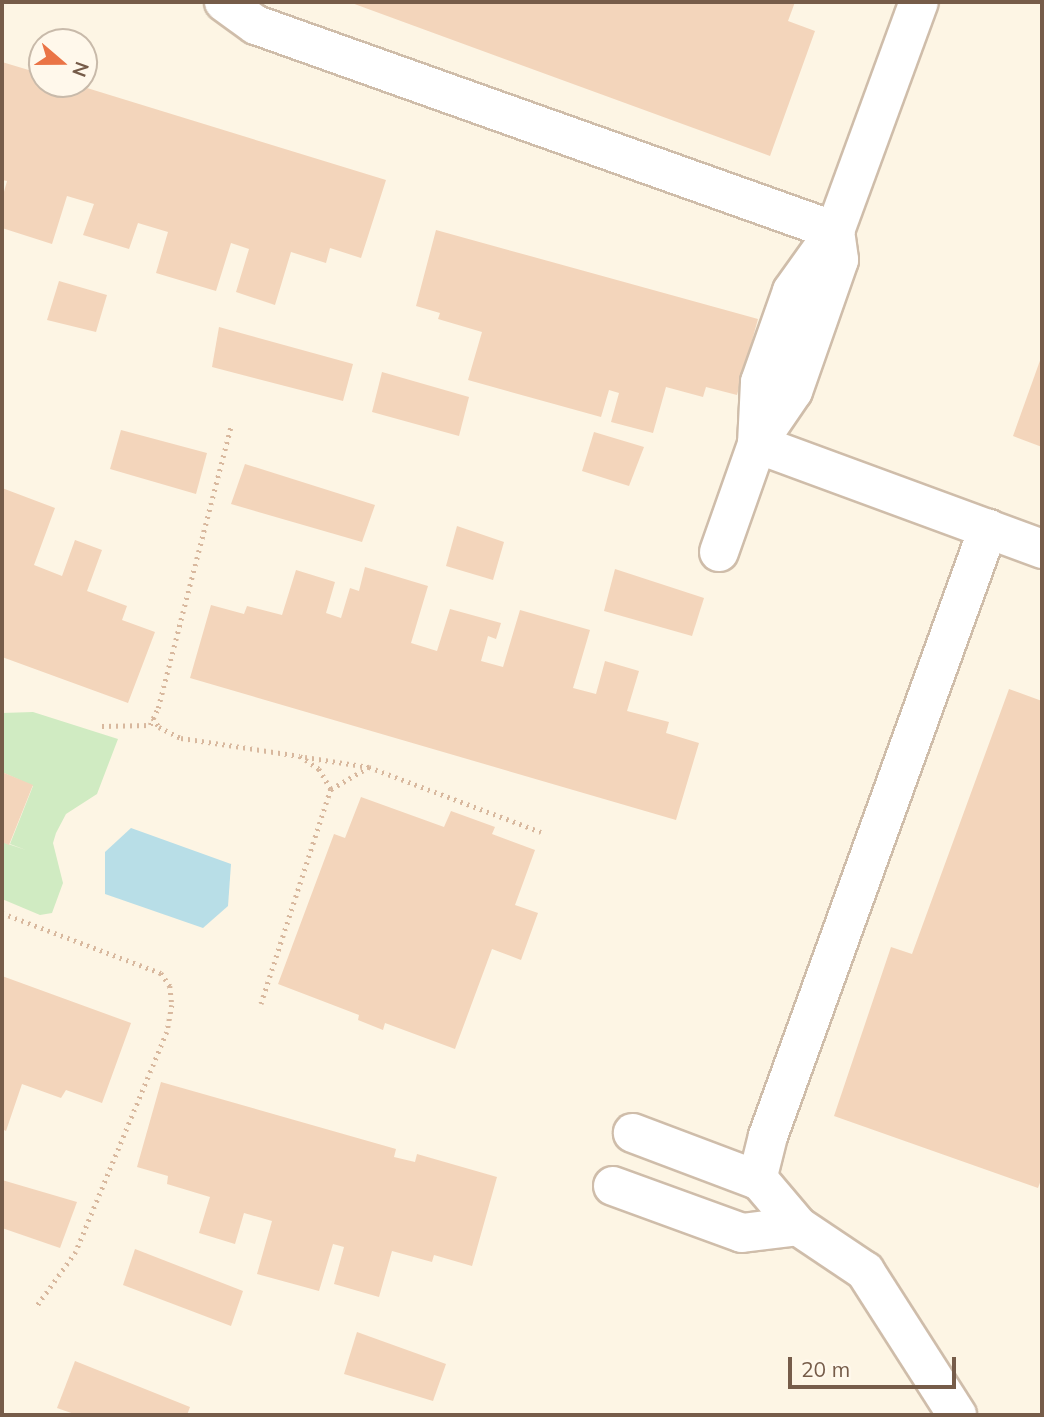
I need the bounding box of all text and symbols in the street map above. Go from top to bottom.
north arrow [28,28,98,98]
text: N [67,59,95,80]
scale bar [792,1344,960,1388]
text: 20 m [801,1356,850,1382]

